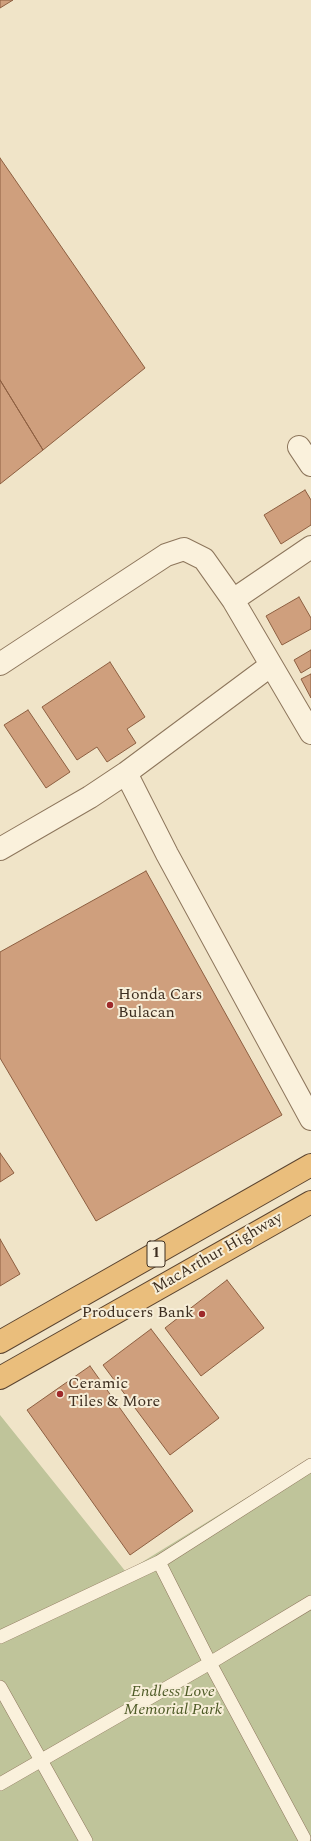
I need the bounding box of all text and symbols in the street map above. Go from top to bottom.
place label: Honda Cars Bulacan [118,986,202,1024]
marker: Honda Cars Bulacan [105,1000,115,1010]
street label: MacArthur Highway [150,1209,286,1299]
road number: 1 [147,1241,165,1267]
place label: Producers Bank [82,1304,194,1324]
marker: Producers Bank [197,1309,207,1319]
place label: Ceramic Tiles & More [68,1375,160,1413]
marker: Ceramic Tiles & More [55,1389,65,1399]
park label: Endless Love Memorial Park [124,1683,222,1721]

